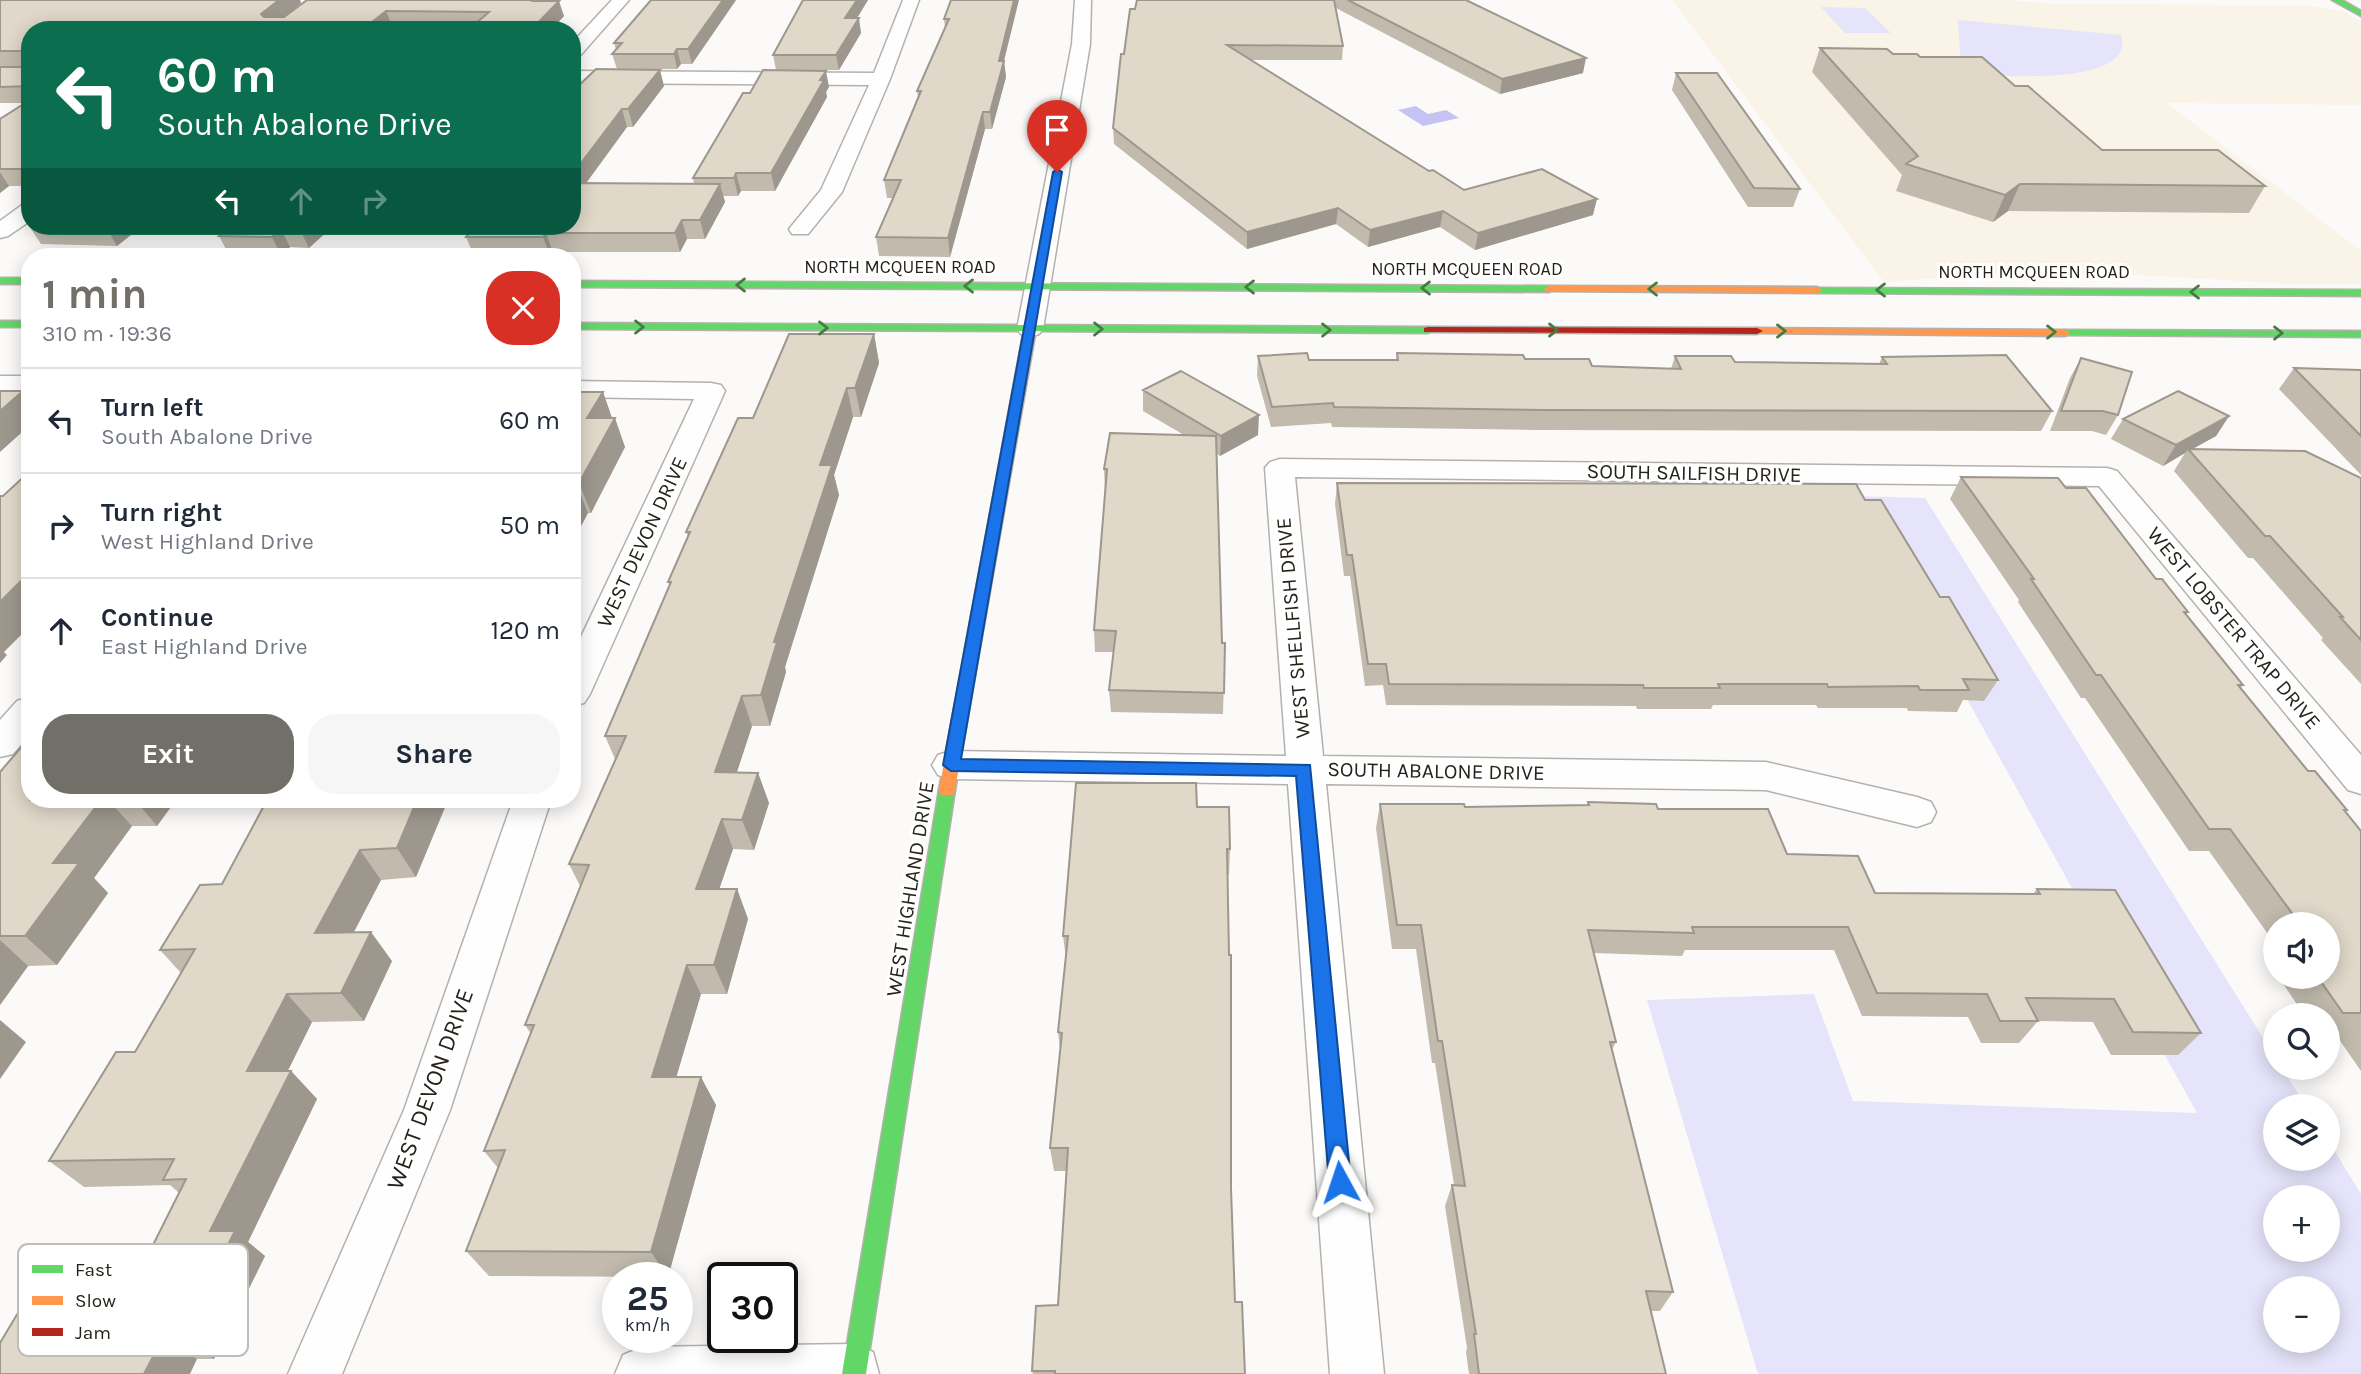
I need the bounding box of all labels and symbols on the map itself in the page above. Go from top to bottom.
pin [1027,100,1087,172]
street label: NORTH MCQUEEN ROAD [804,256,996,278]
street label: NORTH MCQUEEN ROAD [1371,258,1563,280]
street label: NORTH MCQUEEN ROAD [1938,261,2130,283]
one-way arrow [736,277,746,293]
one-way arrow [963,278,974,294]
one-way arrow [1244,280,1255,295]
one-way arrow [1420,280,1431,296]
one-way arrow [1648,281,1658,297]
one-way arrow [1875,282,1886,298]
one-way arrow [2189,284,2200,300]
one-way arrow [634,319,645,335]
one-way arrow [818,320,829,336]
one-way arrow [1093,321,1104,337]
one-way arrow [1321,322,1331,338]
one-way arrow [1548,322,1559,338]
one-way arrow [1776,323,1786,339]
one-way arrow [2046,324,2057,340]
one-way arrow [2274,325,2284,341]
street label: WEST DEVON DRIVE [592,453,692,631]
street label: SOUTH SAILFISH DRIVE [1586,459,1802,487]
street label: WEST SHELLFISH DRIVE [1271,516,1315,740]
street label: WEST LOBSTER TRAP DRIVE [2142,522,2326,734]
street label: SOUTH ABALONE DRIVE [1327,757,1545,785]
street label: WEST HIGHLAND DRIVE [881,780,939,998]
street label: WEST DEVON DRIVE [381,985,479,1193]
position arrow [1303,1145,1377,1219]
legend [18,1244,248,1356]
text: Fast [75,1259,112,1281]
speed limit sign: 30 [707,1262,798,1353]
text: Slow [75,1290,116,1312]
text: Jam [75,1322,111,1344]

